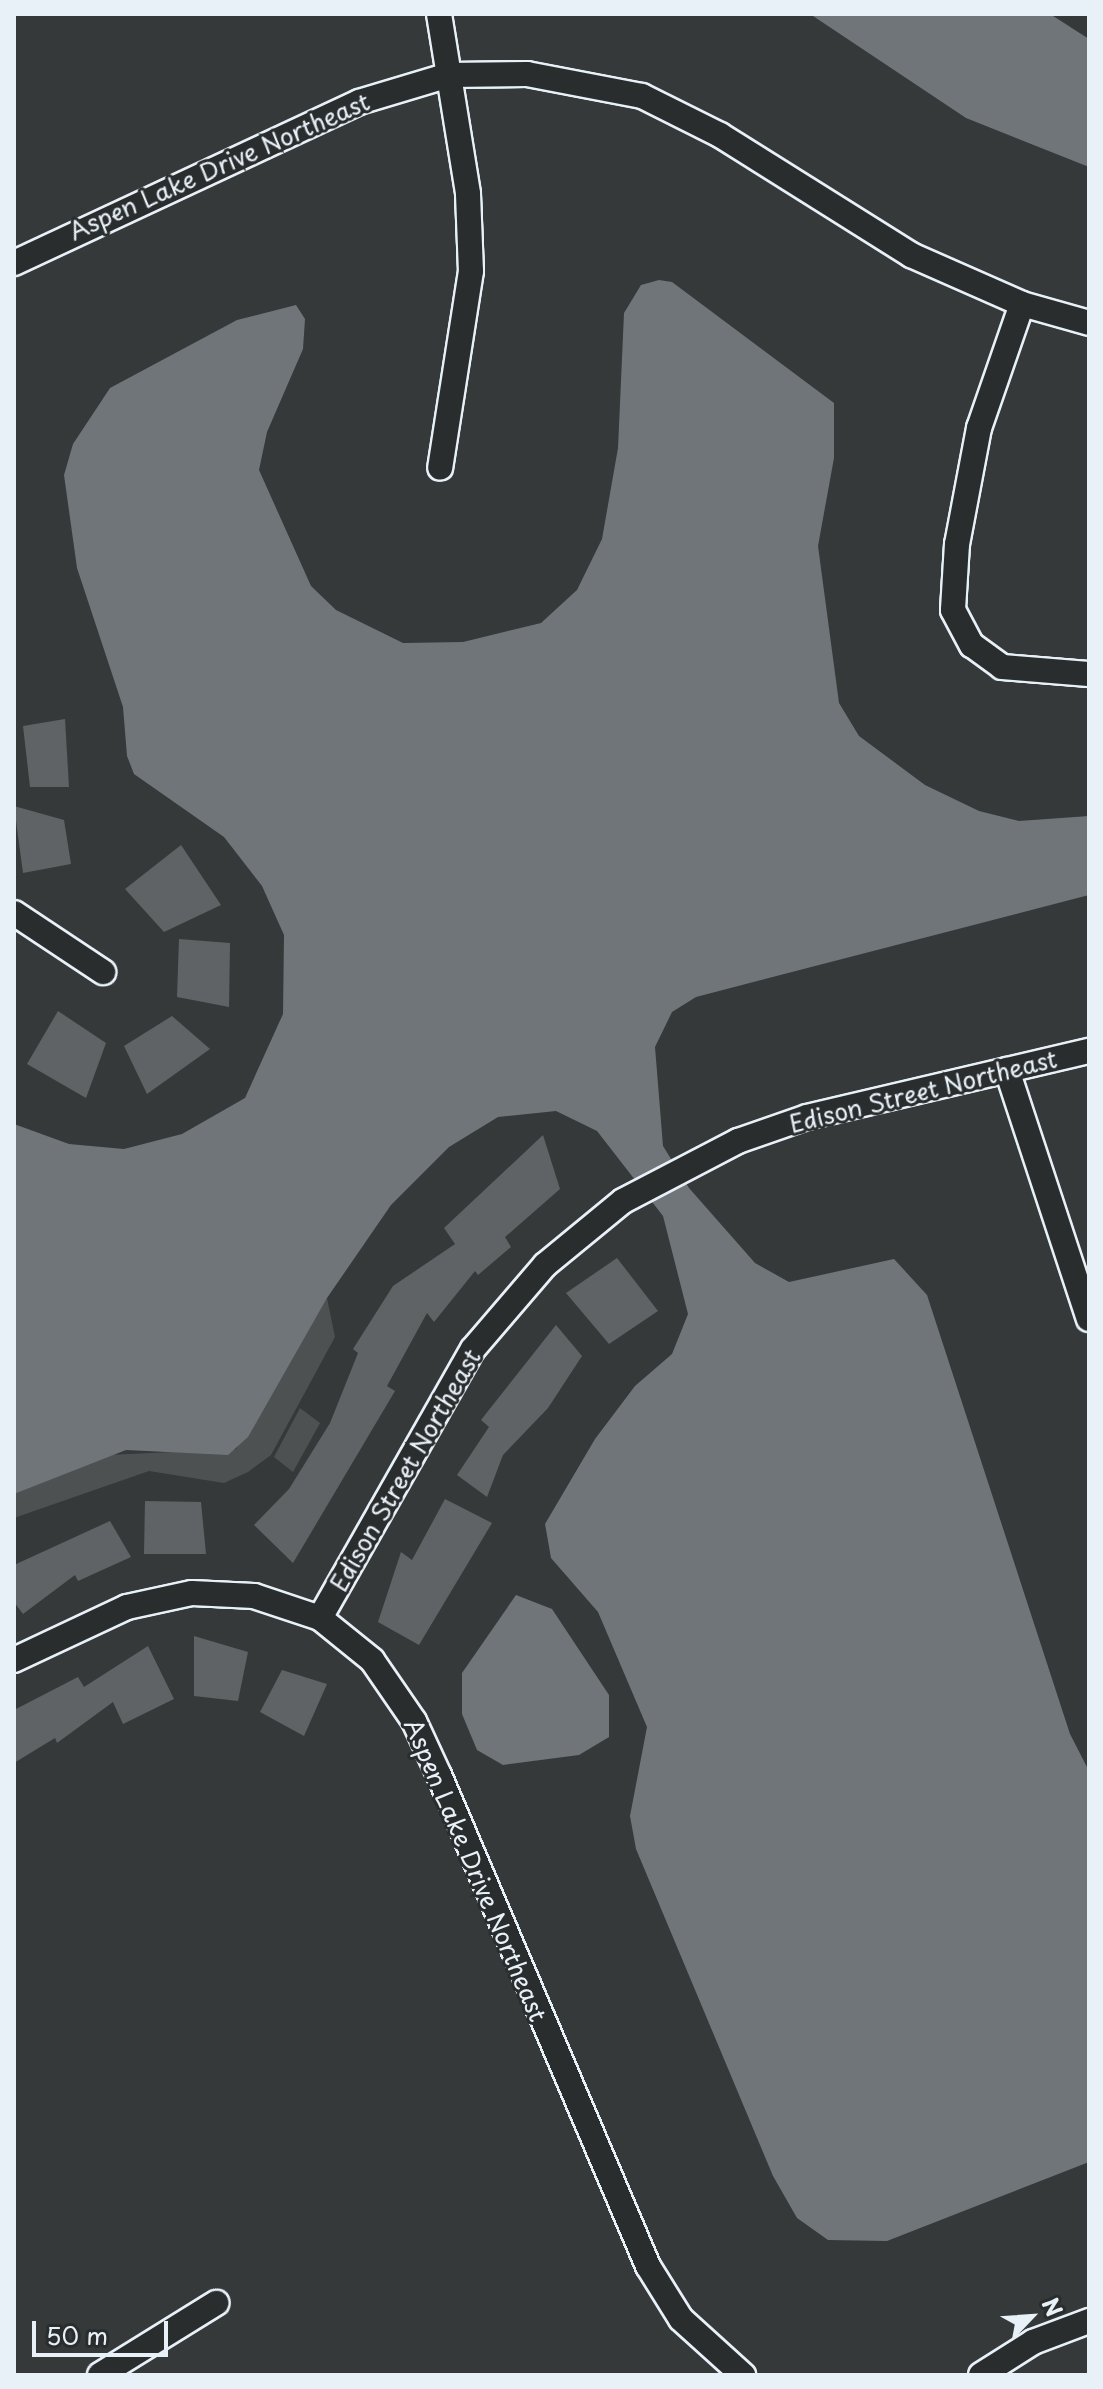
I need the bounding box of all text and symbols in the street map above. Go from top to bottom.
street label: Aspen Lake Drive Northeast [64,86,374,246]
street label: Edison Street Northeast [786,1044,1060,1138]
street label: Edison Street Northeast [324,1343,486,1597]
street label: Aspen Lake Drive Northeast [399,1714,553,2026]
north arrow [991,2277,1071,2357]
text: N [1035,2292,1072,2322]
scale bar [36,2305,172,2355]
text: 50 m [46,2317,108,2353]

